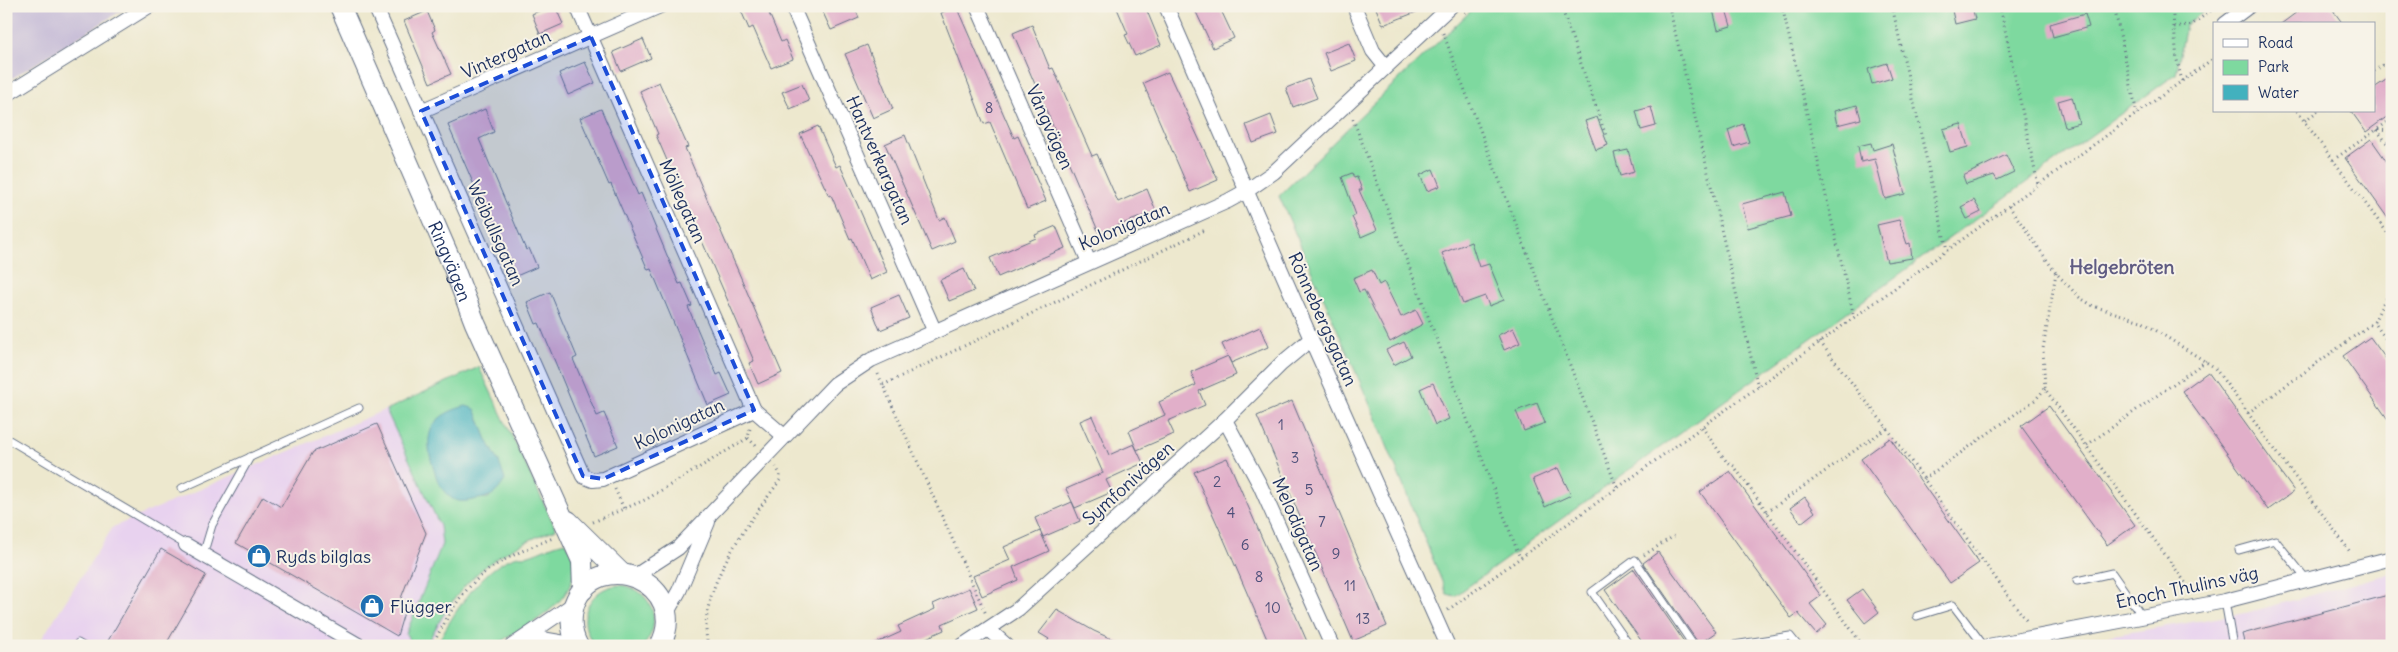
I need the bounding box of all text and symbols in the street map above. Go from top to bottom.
legend [2213,22,2376,112]
street label: Vintergatan [458,24,554,84]
text: Road [2258,33,2293,52]
text: Park [2258,57,2289,76]
street label: Vångvägen [1021,81,1079,173]
text: Water [2258,83,2299,102]
street label: Hantverkargatan [841,92,919,228]
house number: 8 [985,98,993,117]
street label: Möllegatan [654,155,712,247]
street label: Weibullsgatan [462,177,530,289]
street label: Kolonigatan [1075,197,1173,255]
street label: Ringvägen [423,217,477,305]
street label: Rönnebergsgatan [1283,249,1363,389]
district label: Helgebröten [2070,255,2174,279]
street label: Kolonigatan [630,393,728,455]
house number: 1 [1278,415,1284,434]
street label: Symfonivägen [1078,436,1178,530]
house number: 3 [1291,448,1299,467]
house number: 2 [1213,472,1221,491]
street label: Melodigatan [1267,474,1329,574]
house number: 5 [1305,480,1313,499]
house number: 4 [1227,503,1236,522]
house number: 7 [1318,512,1326,531]
house number: 6 [1241,535,1249,554]
shop icon: Ryds bilglas [246,543,272,569]
house number: 9 [1332,544,1340,563]
place label: Ryds bilglas [276,545,371,568]
street label: Enoch Thulins väg [2114,561,2260,613]
house number: 8 [1255,567,1263,586]
house number: 11 [1344,576,1356,595]
shop icon: Flügger [359,593,385,619]
place label: Flügger [390,595,452,618]
house number: 10 [1265,598,1281,617]
house number: 13 [1356,609,1370,628]

